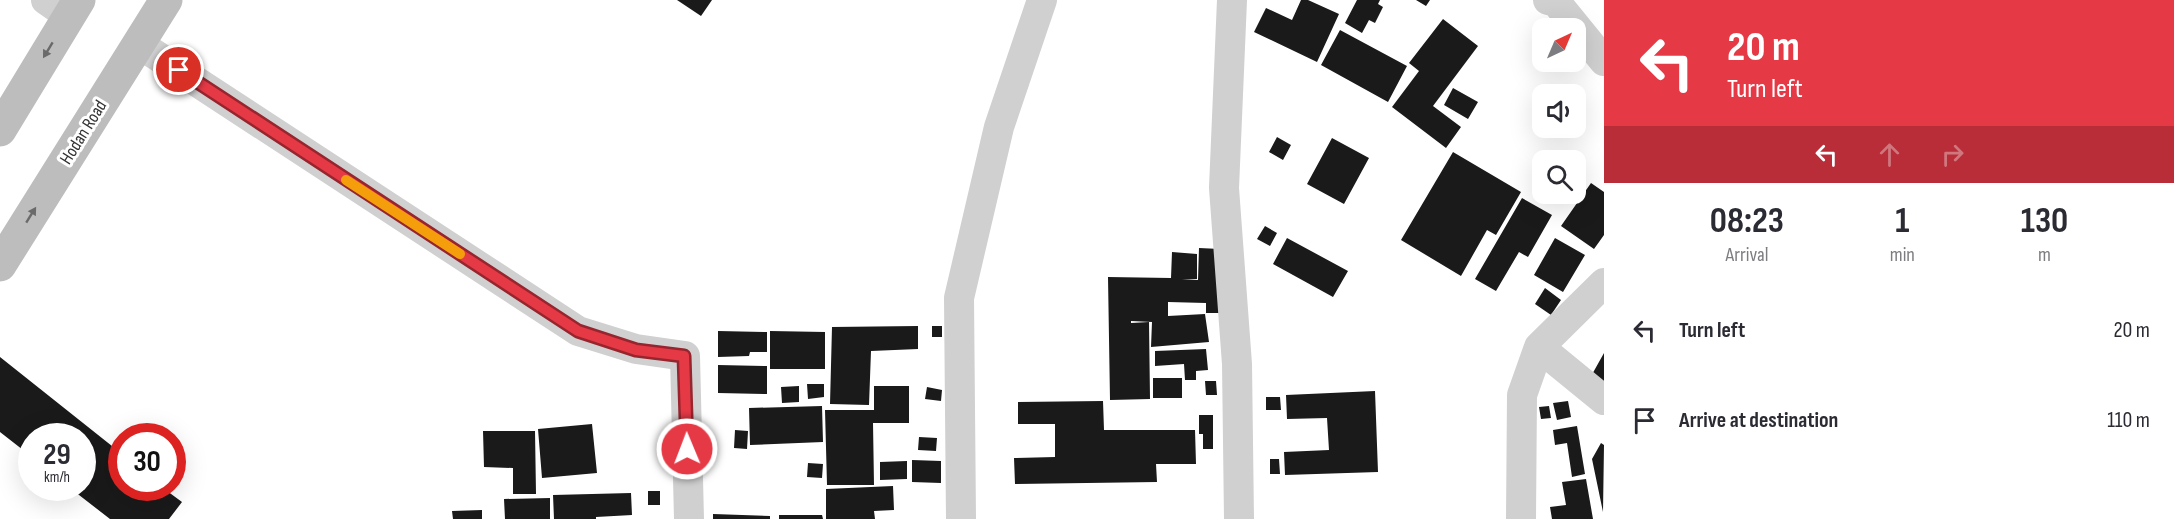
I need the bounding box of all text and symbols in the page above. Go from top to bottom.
north arrow [1532,18,1586,72]
map controls [1532,18,1586,204]
text: 20 m [1727,22,1800,73]
icon: left [1628,24,1706,102]
one-way arrow [43,42,54,58]
pin [153,44,204,95]
icon: arrive [162,53,195,86]
text: Turn left [1727,73,1803,105]
button: sound [1532,84,1586,138]
street label: Hodan Road [56,96,111,168]
icon: left [1810,138,1843,171]
icon: ahead [1873,138,1906,171]
icon: right [1936,138,1969,171]
button: search [1532,150,1586,204]
text: 08:23 [1710,200,1784,243]
text: 1 [1895,200,1909,243]
text: 130 [2021,200,2068,243]
one-way arrow [26,207,37,223]
text: Arrival [1725,243,1768,267]
text: min [1890,243,1915,267]
text: m [2038,243,2051,267]
icon: left [1628,314,1661,347]
text: Turn left [1679,317,1745,344]
text: 20 m [2114,317,2150,344]
icon: arrive [1628,404,1661,437]
text: Arrive at destination [1679,407,1838,434]
text: 110 m [2107,407,2150,434]
position arrow [655,417,719,481]
speed limit sign: 30 [108,423,186,501]
text: 29 [43,437,71,473]
text: km/h [44,468,70,487]

